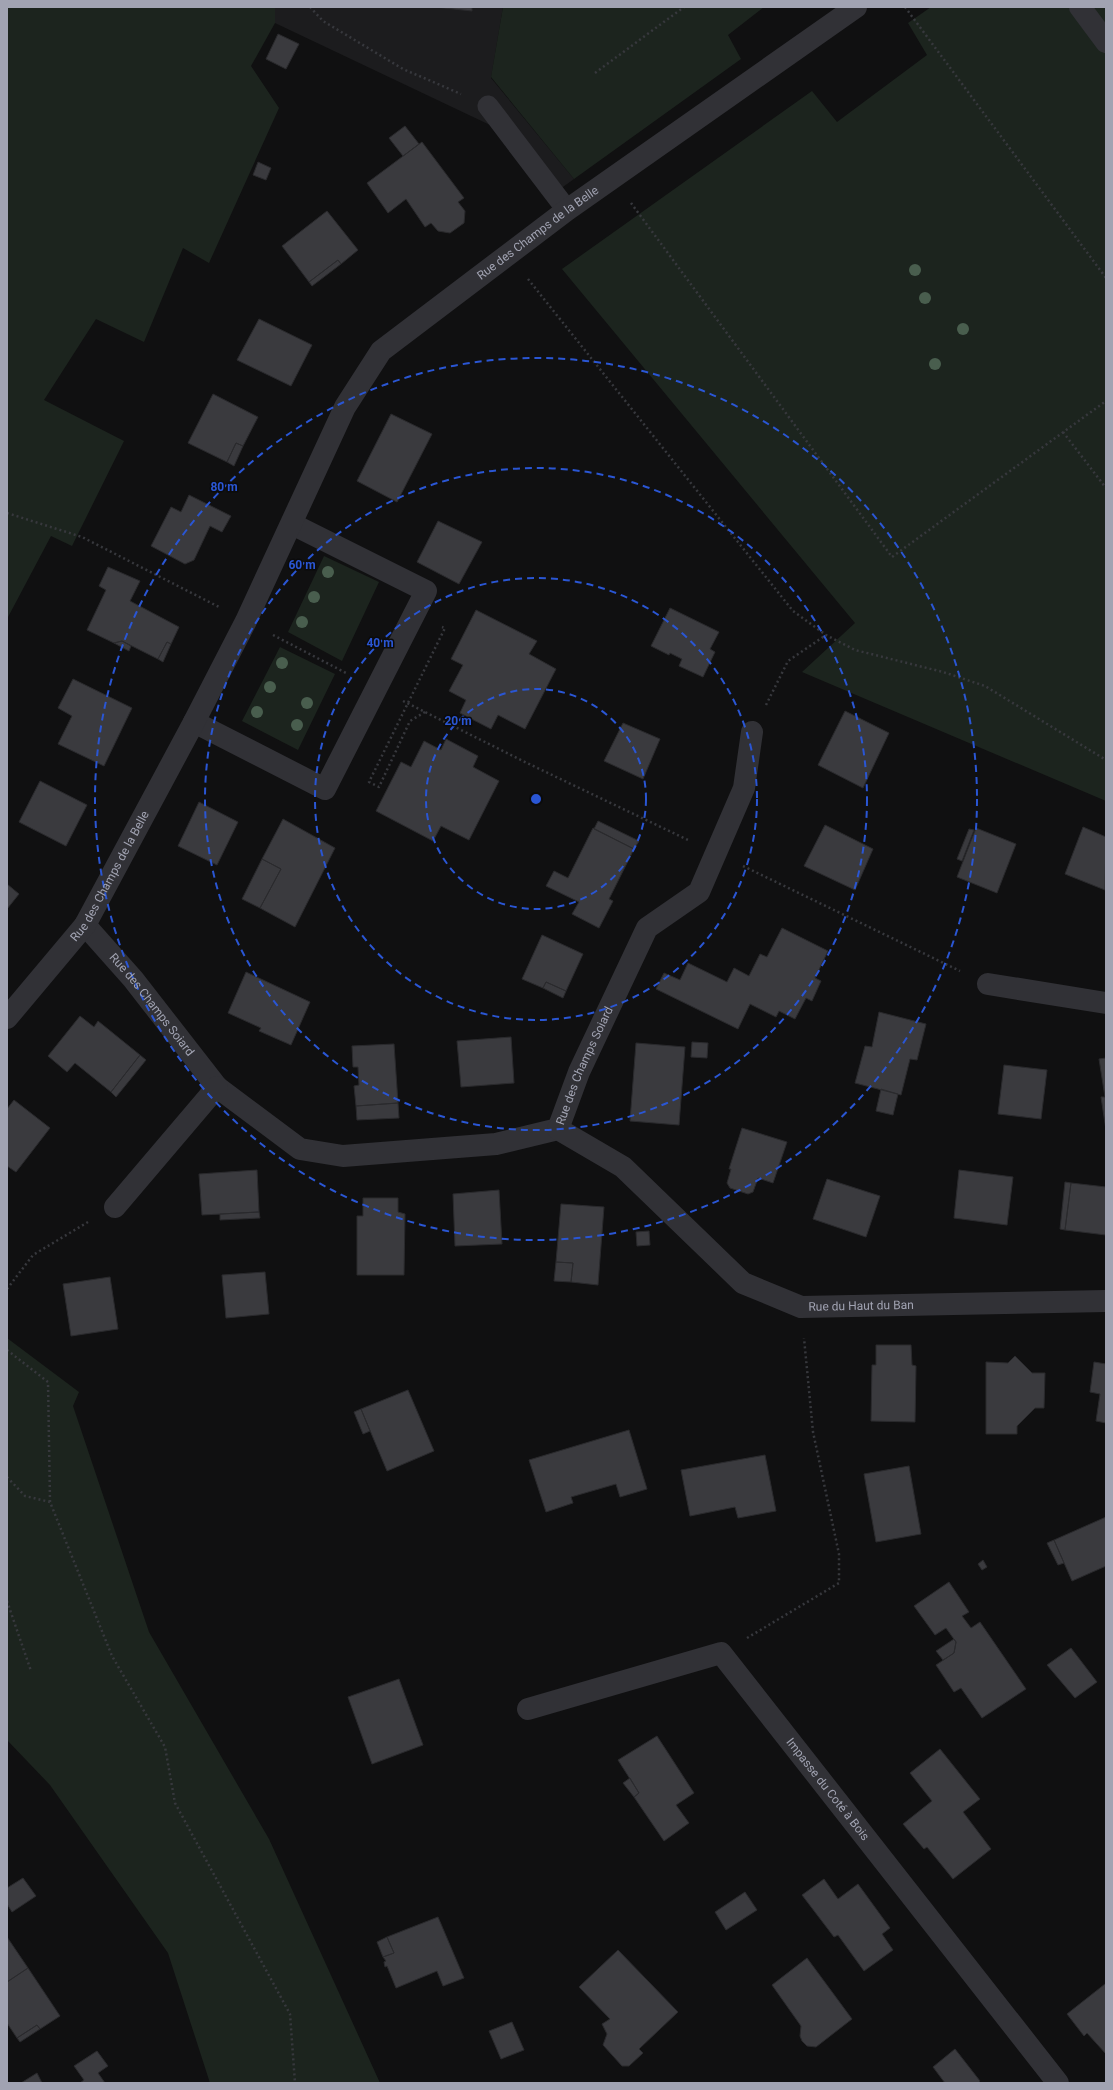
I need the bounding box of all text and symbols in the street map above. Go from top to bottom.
street label: Rue des Champs de la Belle [474,183,601,283]
text: 80 m [210,480,238,494]
text: 60 m [288,558,316,572]
text: 40 m [366,636,394,650]
text: 20 m [444,714,472,728]
centre of rings [529,792,543,806]
street label: Rue des Champs de la Belle [67,808,152,944]
street label: Rue des Champs Soiard [107,950,197,1059]
street label: Rue des Champs Soiard [553,1004,616,1127]
street label: Rue du Haut du Ban [808,1298,914,1314]
street label: Impasse du Coté à Bois [783,1735,872,1843]

